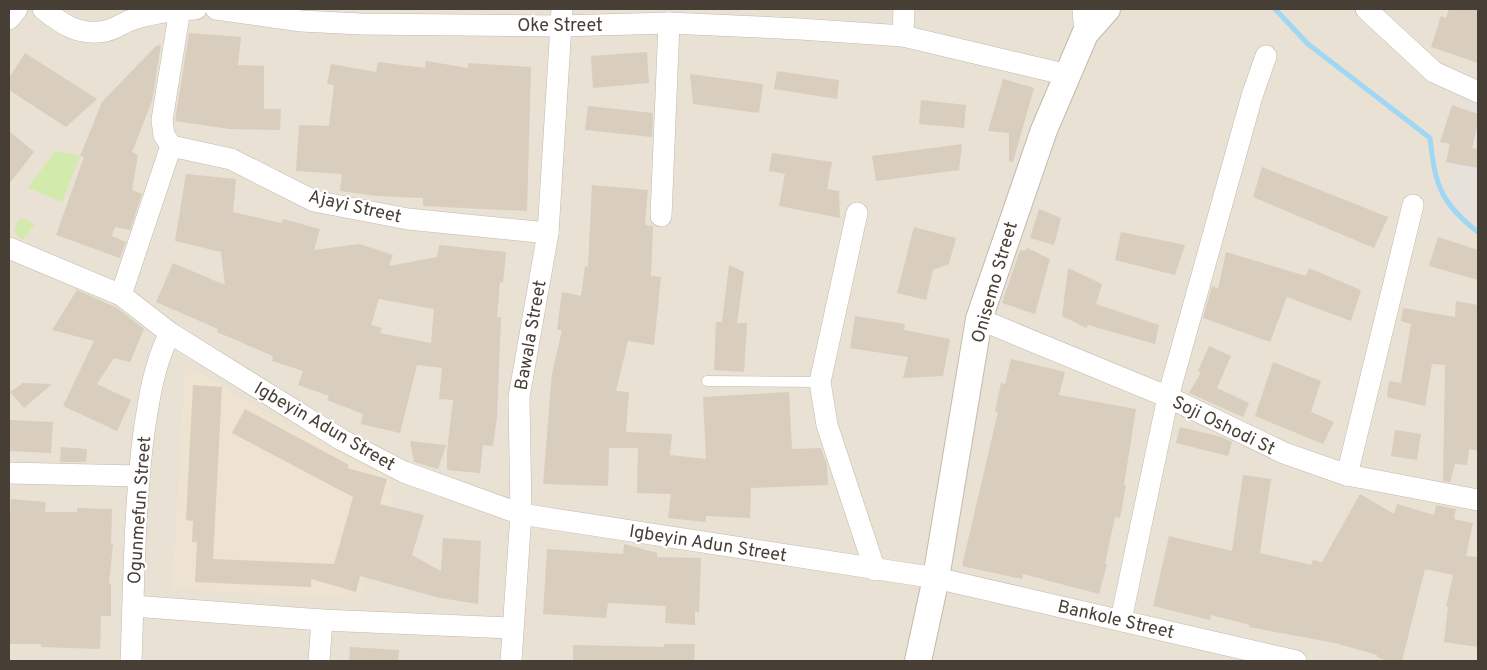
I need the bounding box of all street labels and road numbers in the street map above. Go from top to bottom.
street label: Oke Street [517,15,603,38]
street label: Ajayi Street [306,186,403,229]
street label: Onisemo Street [967,219,1024,346]
street label: Bawala Street [510,278,552,392]
street label: Igbeyin Adun Street [250,378,399,477]
street label: Soji Oshodi St [1168,391,1279,461]
street label: Ogunmefun Street [124,435,157,585]
street label: Igbeyin Adun Street [627,521,788,568]
street label: Bankole Street [1055,596,1176,645]

